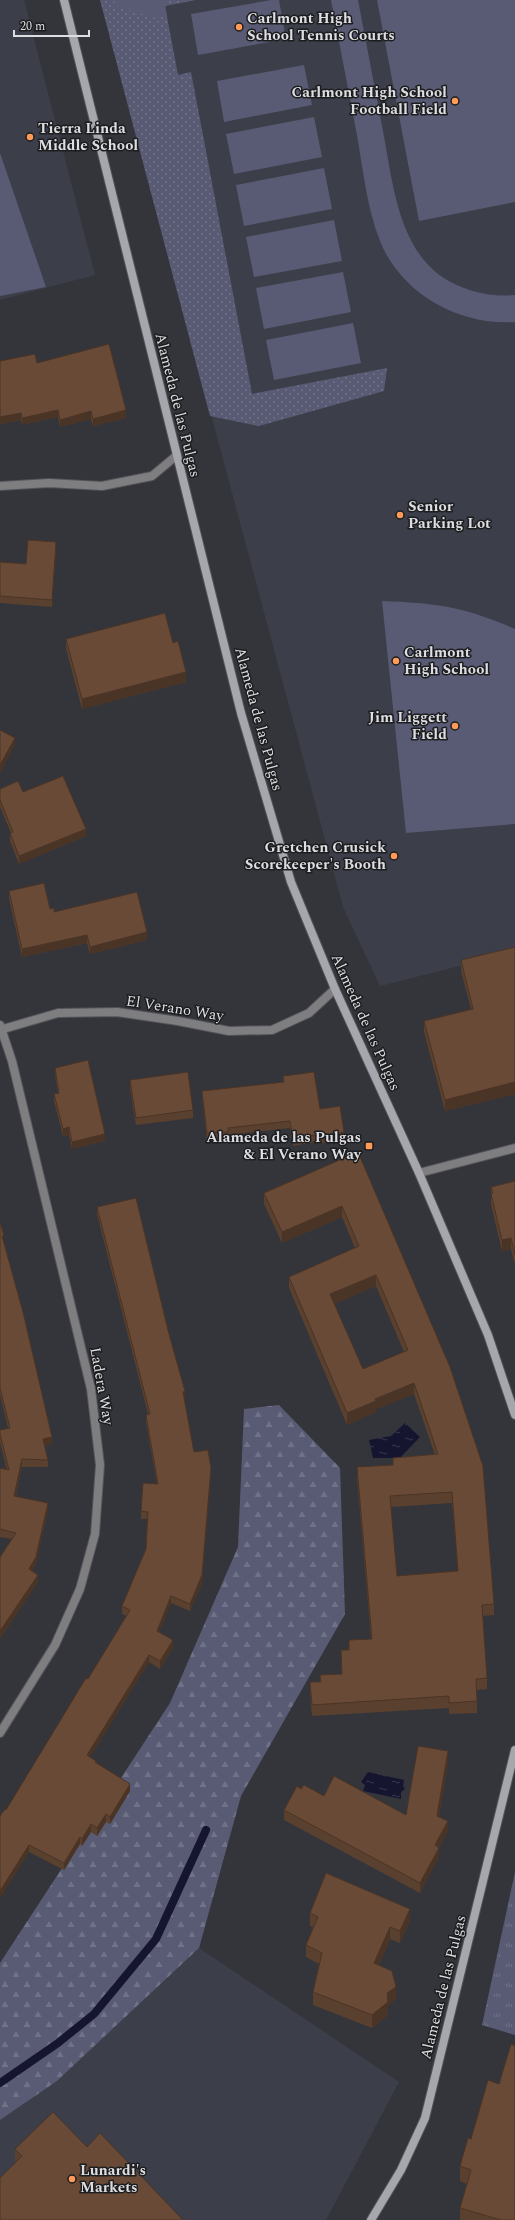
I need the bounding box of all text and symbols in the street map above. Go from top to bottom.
place label: Carlmont High School Tennis Courts [247,7,395,47]
scale bar [14,12,89,38]
text: 20 m [20,17,45,36]
marker: Carlmont High School Tennis Courts [234,22,244,32]
place label: Carlmont High School Football Field [292,81,447,121]
marker: Carlmont High School Football Field [450,96,460,106]
place label: Tierra Linda Middle School [38,117,138,157]
marker: Tierra Linda Middle School [25,132,35,142]
street label: Alameda de las Pulgas [148,330,207,480]
place label: Senior Parking Lot [408,495,491,535]
marker: Senior Parking Lot [395,510,405,520]
place label: Carlmont High School [404,641,489,681]
street label: Alameda de las Pulgas [228,645,289,794]
marker: Carlmont High School [391,656,401,666]
place label: Jim Liggett Field [369,706,447,746]
marker: Jim Liggett Field [450,721,460,731]
place label: Gretchen Crusick Scorekeeper's Booth [245,836,386,876]
marker: Gretchen Crusick Scorekeeper's Booth [389,851,399,861]
street label: Alameda de las Pulgas [325,950,406,1095]
street label: El Verano Way [125,989,226,1028]
place label: Alameda de las Pulgas & El Verano Way [206,1126,362,1166]
marker: Alameda de las Pulgas & El Verano Way [364,1141,374,1151]
street label: Ladera Way [83,1345,120,1428]
street label: Alameda de las Pulgas [414,1912,473,2062]
place label: Lunardi's Markets [80,2159,146,2199]
marker: Lunardi's Markets [67,2174,77,2184]

